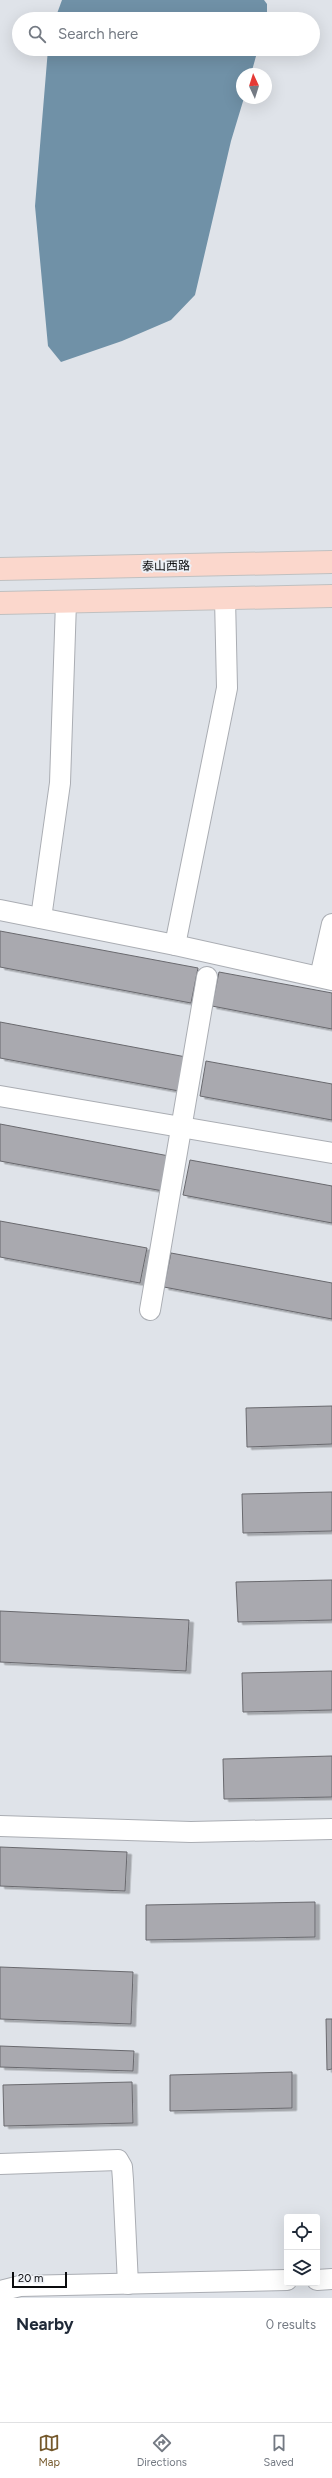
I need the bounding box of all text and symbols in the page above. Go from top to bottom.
search box [12,12,320,56]
icon: search [26,23,48,45]
text: Search here [58,25,138,43]
north arrow [236,68,272,104]
street label: 泰山西路 [142,559,190,573]
map controls [284,2214,320,2286]
button: locate [284,2214,320,2250]
button: layers [284,2250,320,2286]
scale bar [12,2270,67,2289]
text: 20 m [18,2272,43,2285]
text: Nearby [16,2314,74,2334]
text: 0 results [266,2317,316,2332]
tab: Map [38,2432,60,2469]
tab: Directions [137,2432,187,2469]
tab: Saved [263,2432,294,2469]

